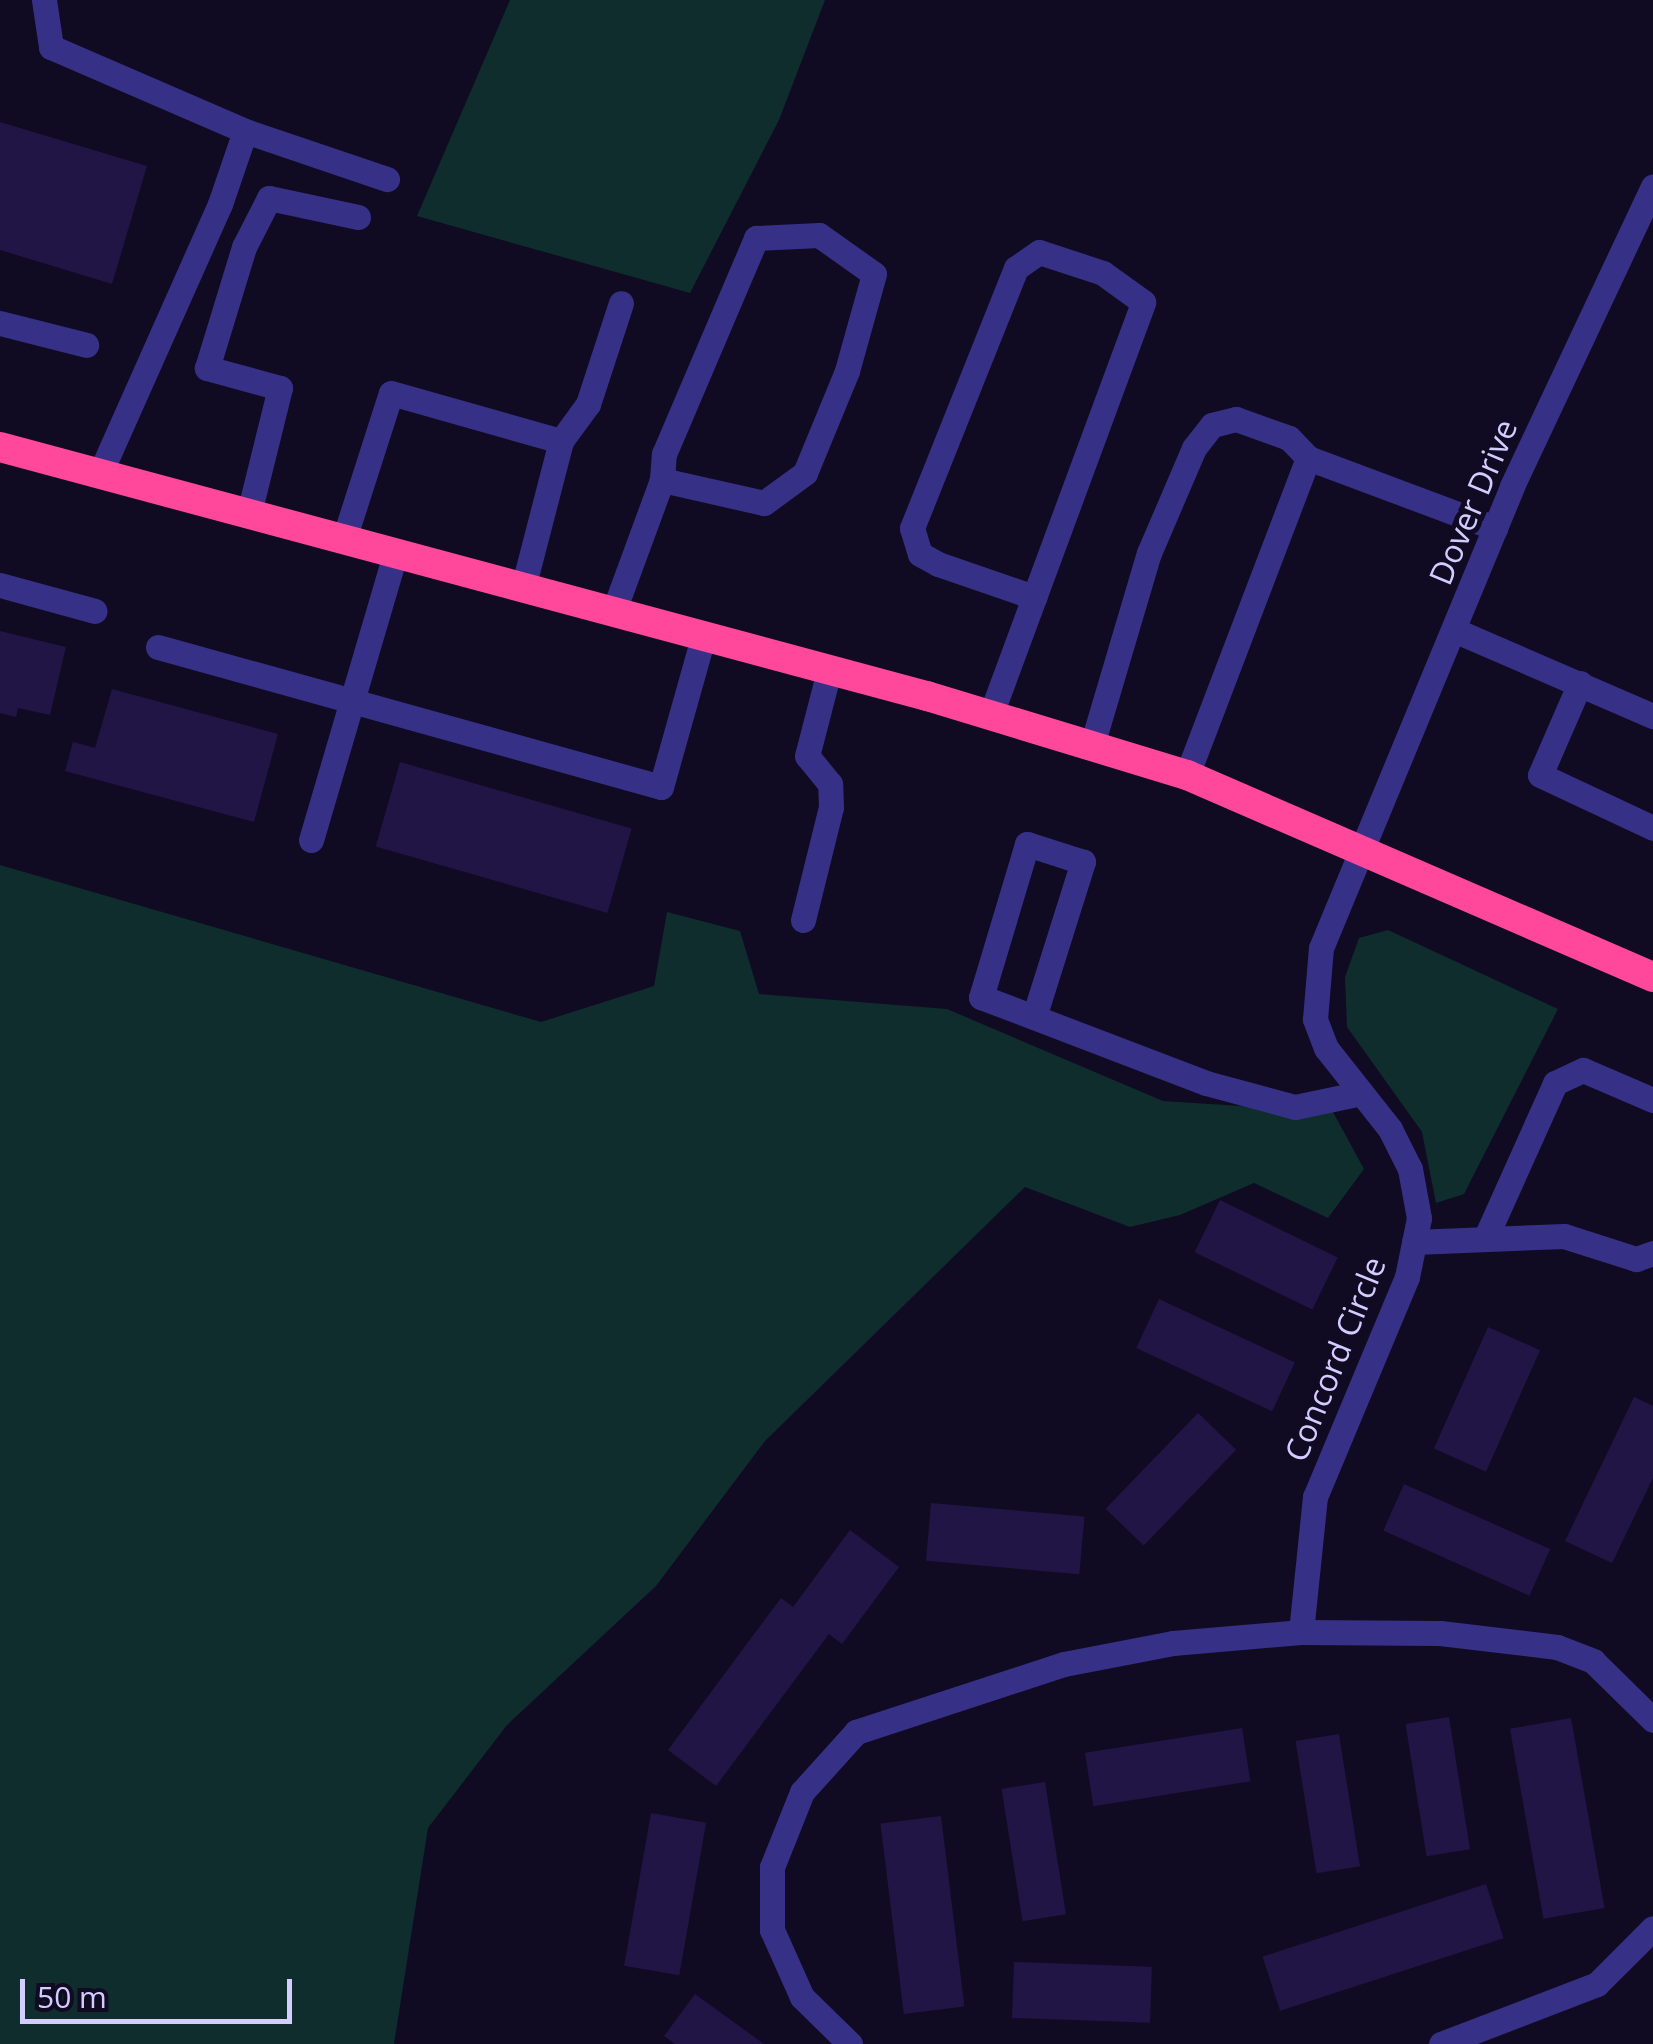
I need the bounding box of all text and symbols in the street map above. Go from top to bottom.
street label: Dover Drive [1421,413,1525,591]
street label: Concord Circle [1277,1251,1393,1467]
scale bar [25,1959,298,2021]
text: 50 m [37,1976,107,2017]

